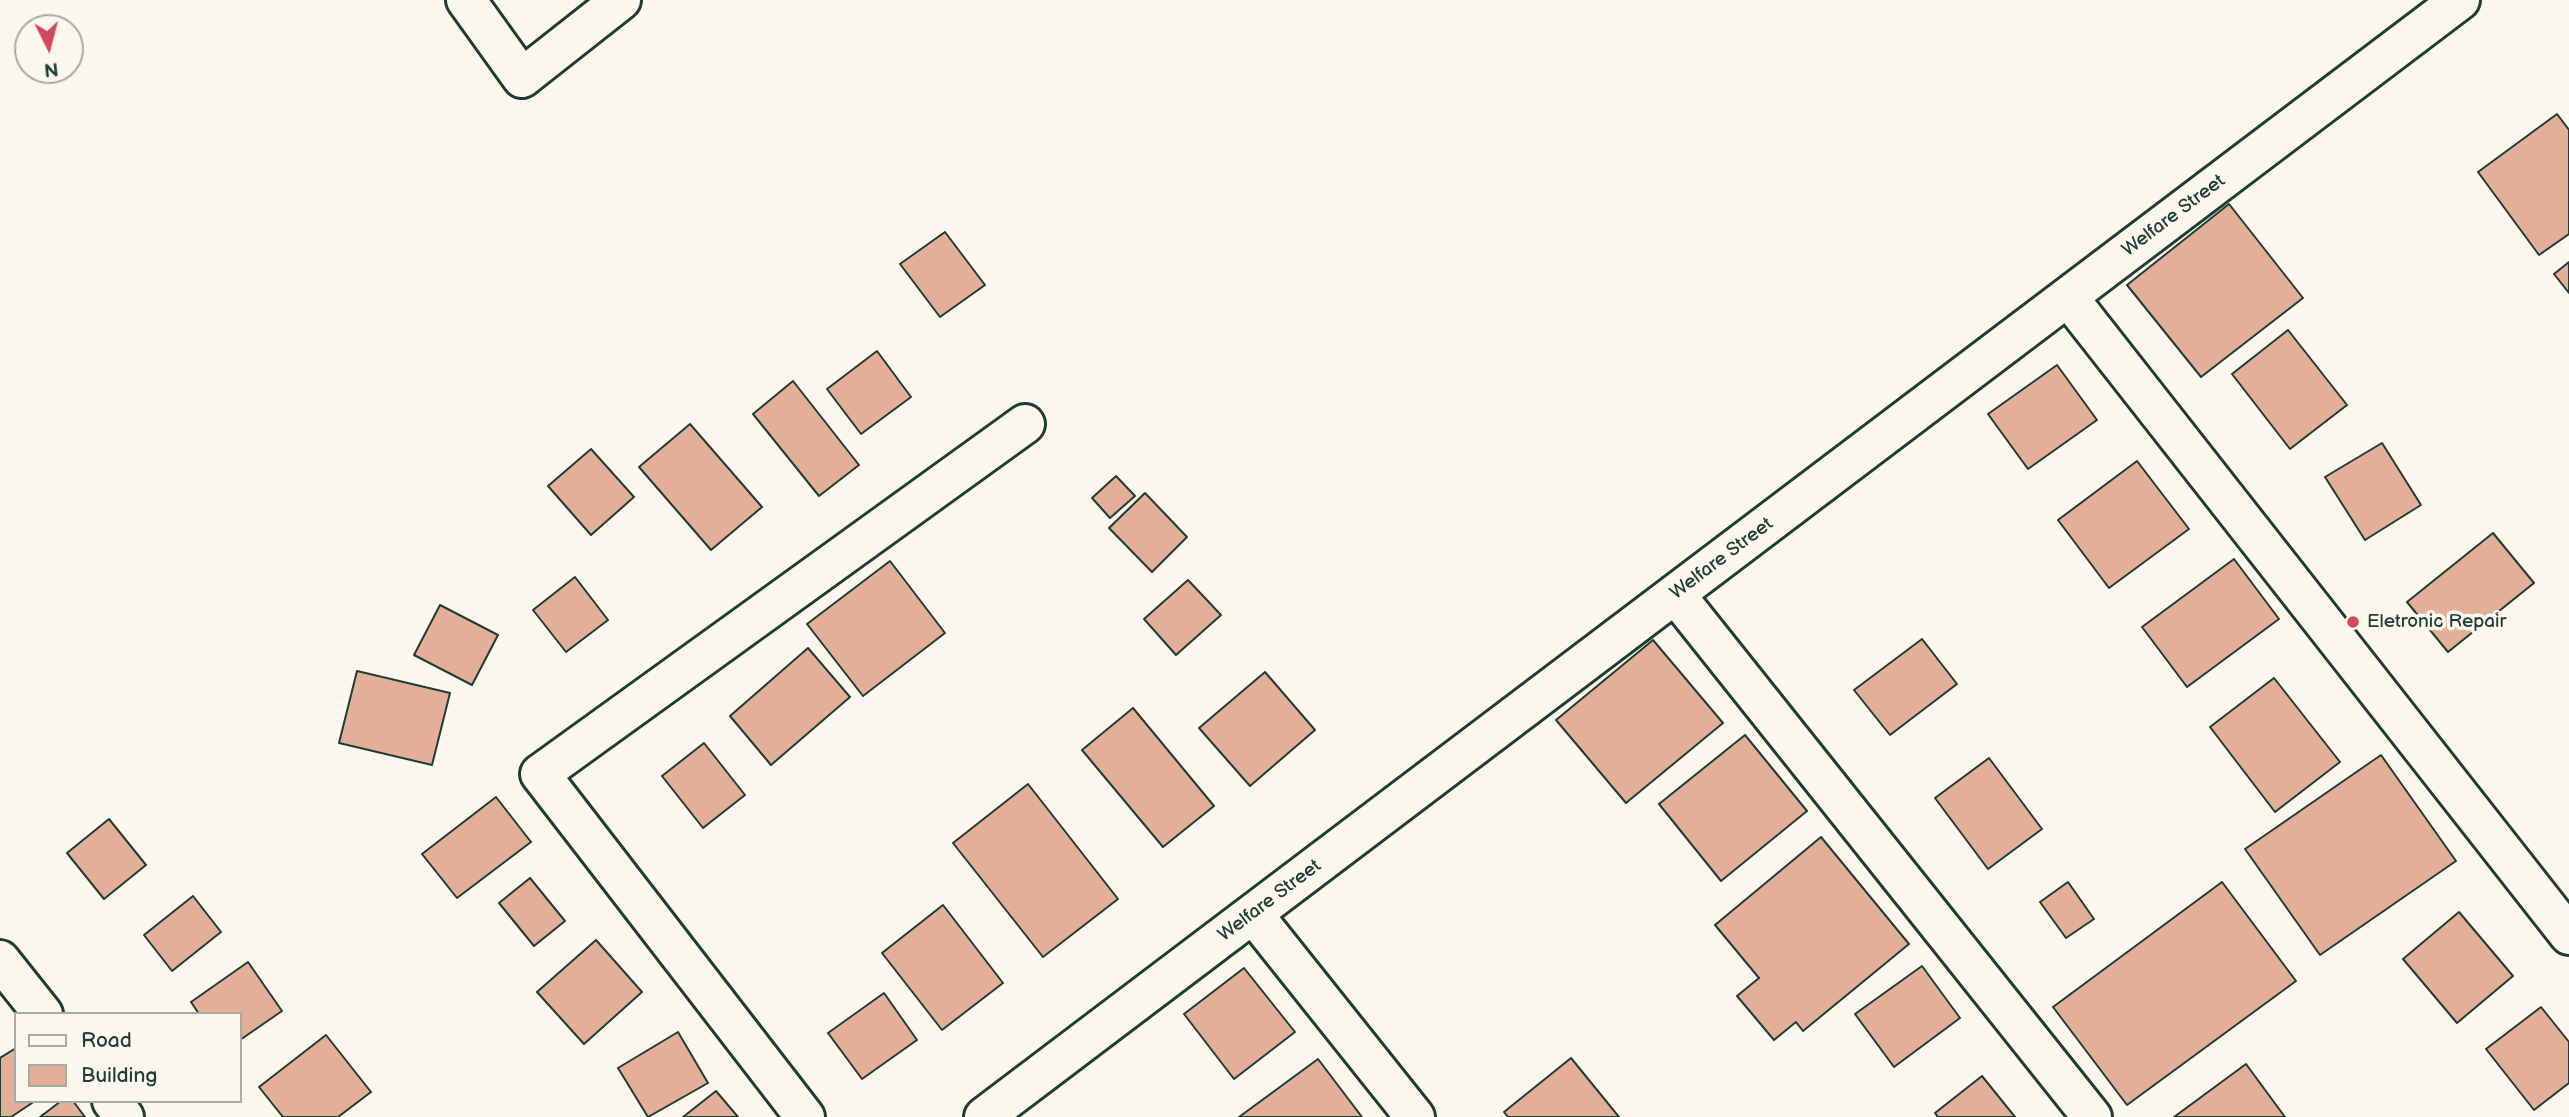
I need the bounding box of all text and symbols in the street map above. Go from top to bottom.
north arrow [14,14,84,84]
text: N [43,56,59,81]
street label: Welfare Street [2118,170,2230,262]
street label: Welfare Street [1666,513,1778,605]
place label: Eletronic Repair [2367,611,2506,633]
marker: Eletronic Repair [2345,614,2361,630]
street label: Welfare Street [1214,855,1326,947]
legend [14,1012,242,1103]
text: Road [81,1028,132,1053]
text: Building [81,1063,157,1088]

